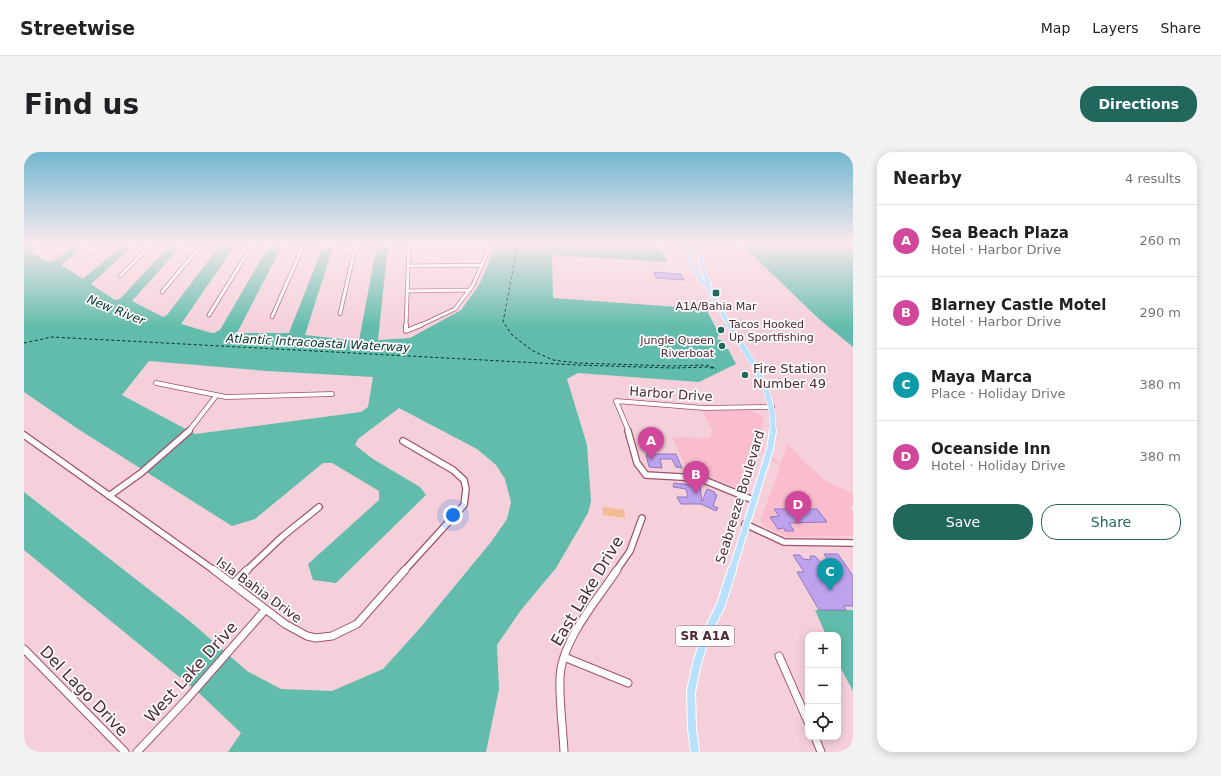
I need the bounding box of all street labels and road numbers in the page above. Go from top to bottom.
street label: Harbor Drive [629,384,713,404]
street label: Seabreeze Boulevard [713,429,767,565]
street label: East Lake Drive [547,533,627,649]
street label: Isla Bahia Drive [213,554,305,626]
street label: West Lake Drive [141,618,241,726]
road number: SR A1A [676,626,734,646]
street label: Del Lago Drive [36,642,132,740]

